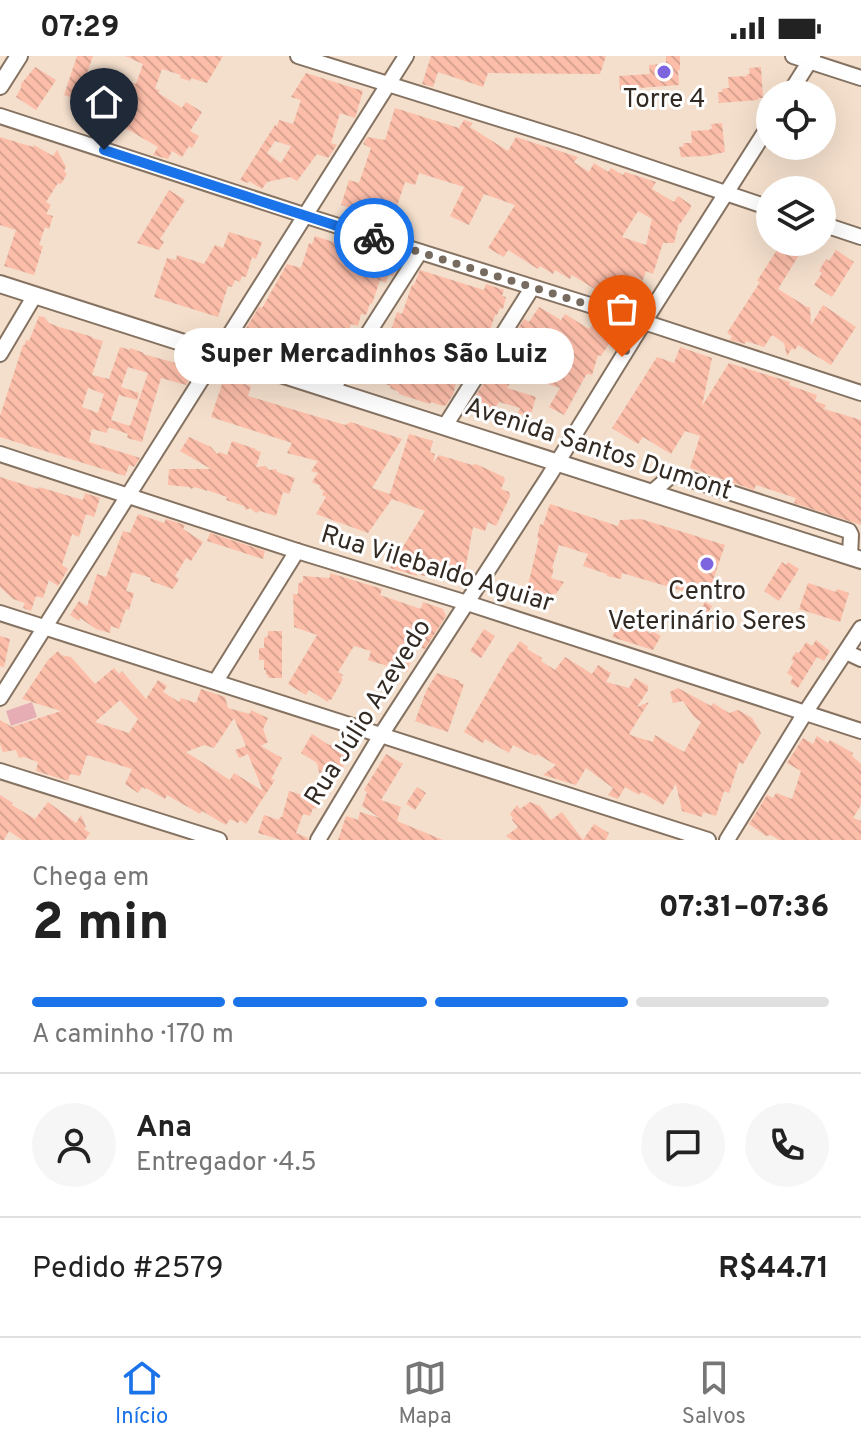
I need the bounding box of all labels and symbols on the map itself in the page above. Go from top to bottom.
marker: Torre 4 [655,63,673,81]
pin [70,68,138,150]
place label: Torre 4 [623,84,705,117]
courier [334,198,414,278]
pin [588,275,656,357]
callout: Super Mercadinhos São Luiz [174,329,574,385]
street label: Avenida Santos Dumont [460,391,736,509]
street label: Rua Vilebaldo Aguiar [317,519,557,621]
marker: Centro Veterinário Seres [698,555,716,573]
place label: Centro Veterinário Seres [608,576,806,639]
street label: Rua Júlio Azevedo [298,613,440,813]

